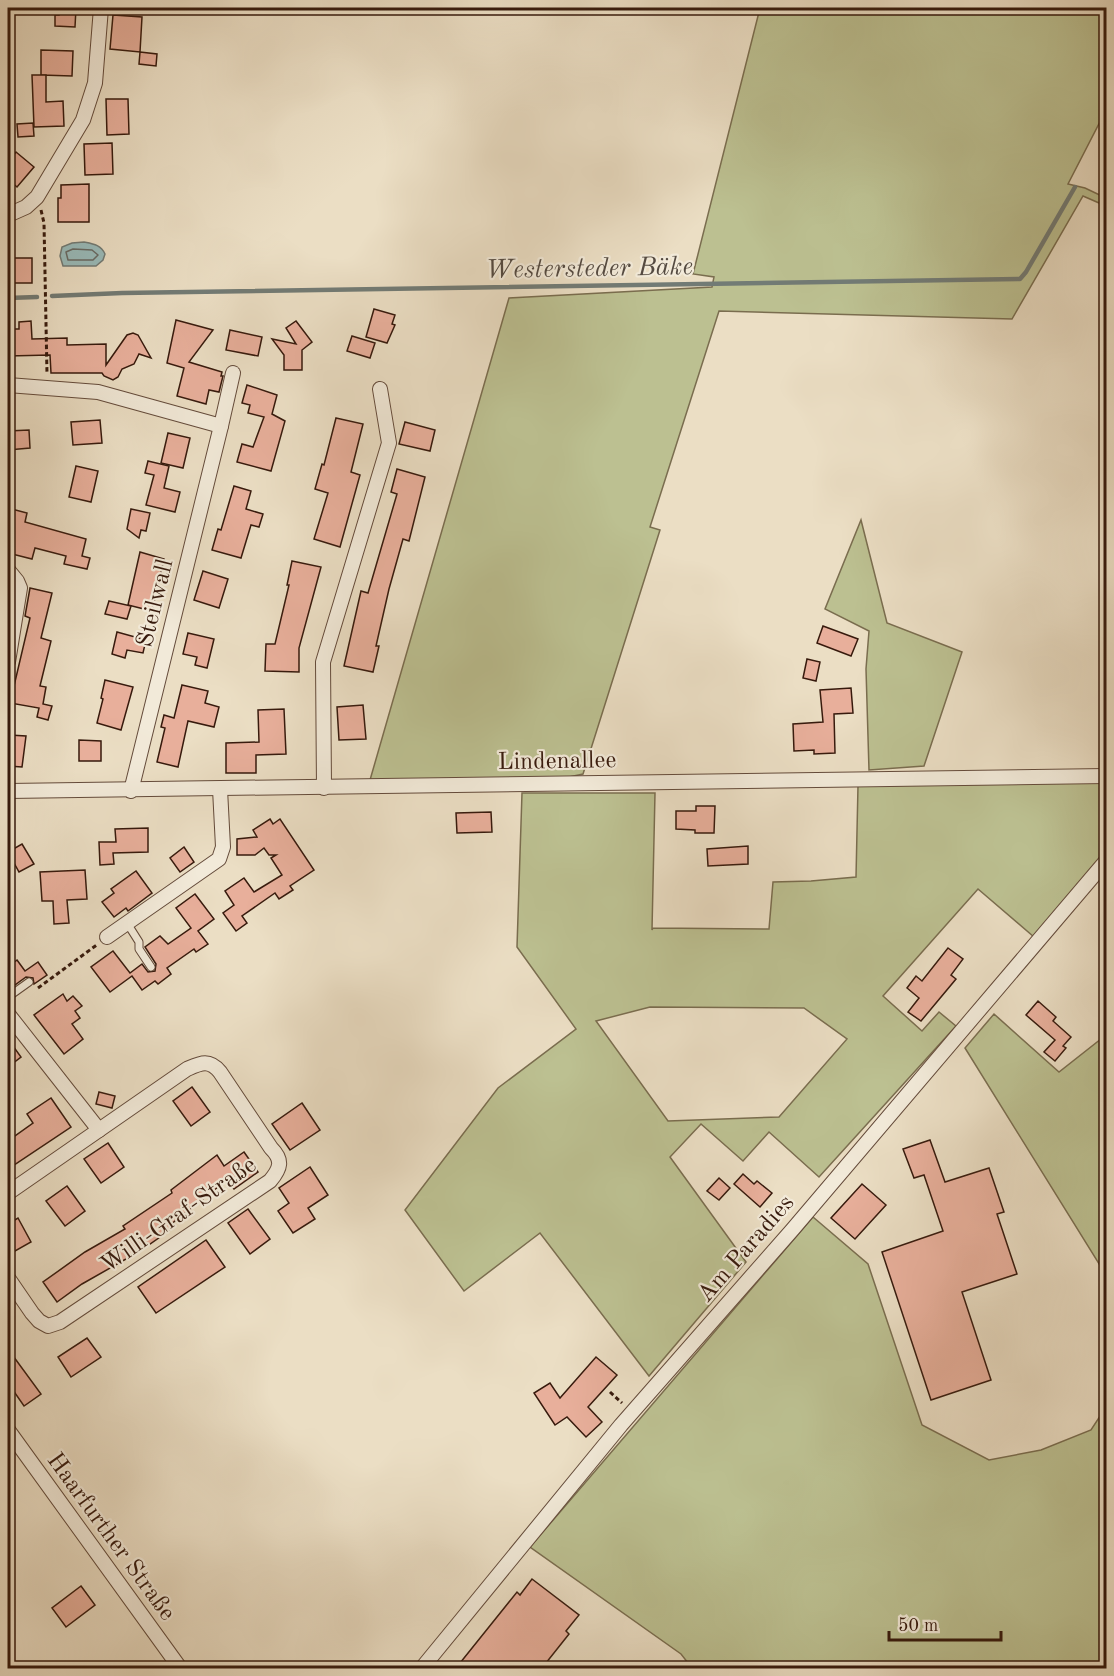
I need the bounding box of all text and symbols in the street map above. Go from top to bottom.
water label: Westersteder Bäke [485,254,693,284]
street label: Steilwall [133,557,178,650]
street label: Lindenallee [497,749,617,775]
street label: Willi-Graf-Straße [97,1153,261,1278]
street label: Am Paradies [694,1191,799,1308]
street label: Haarfurther Straße [42,1449,179,1625]
scale bar [889,1604,1002,1642]
text: 50 m [898,1617,938,1635]

